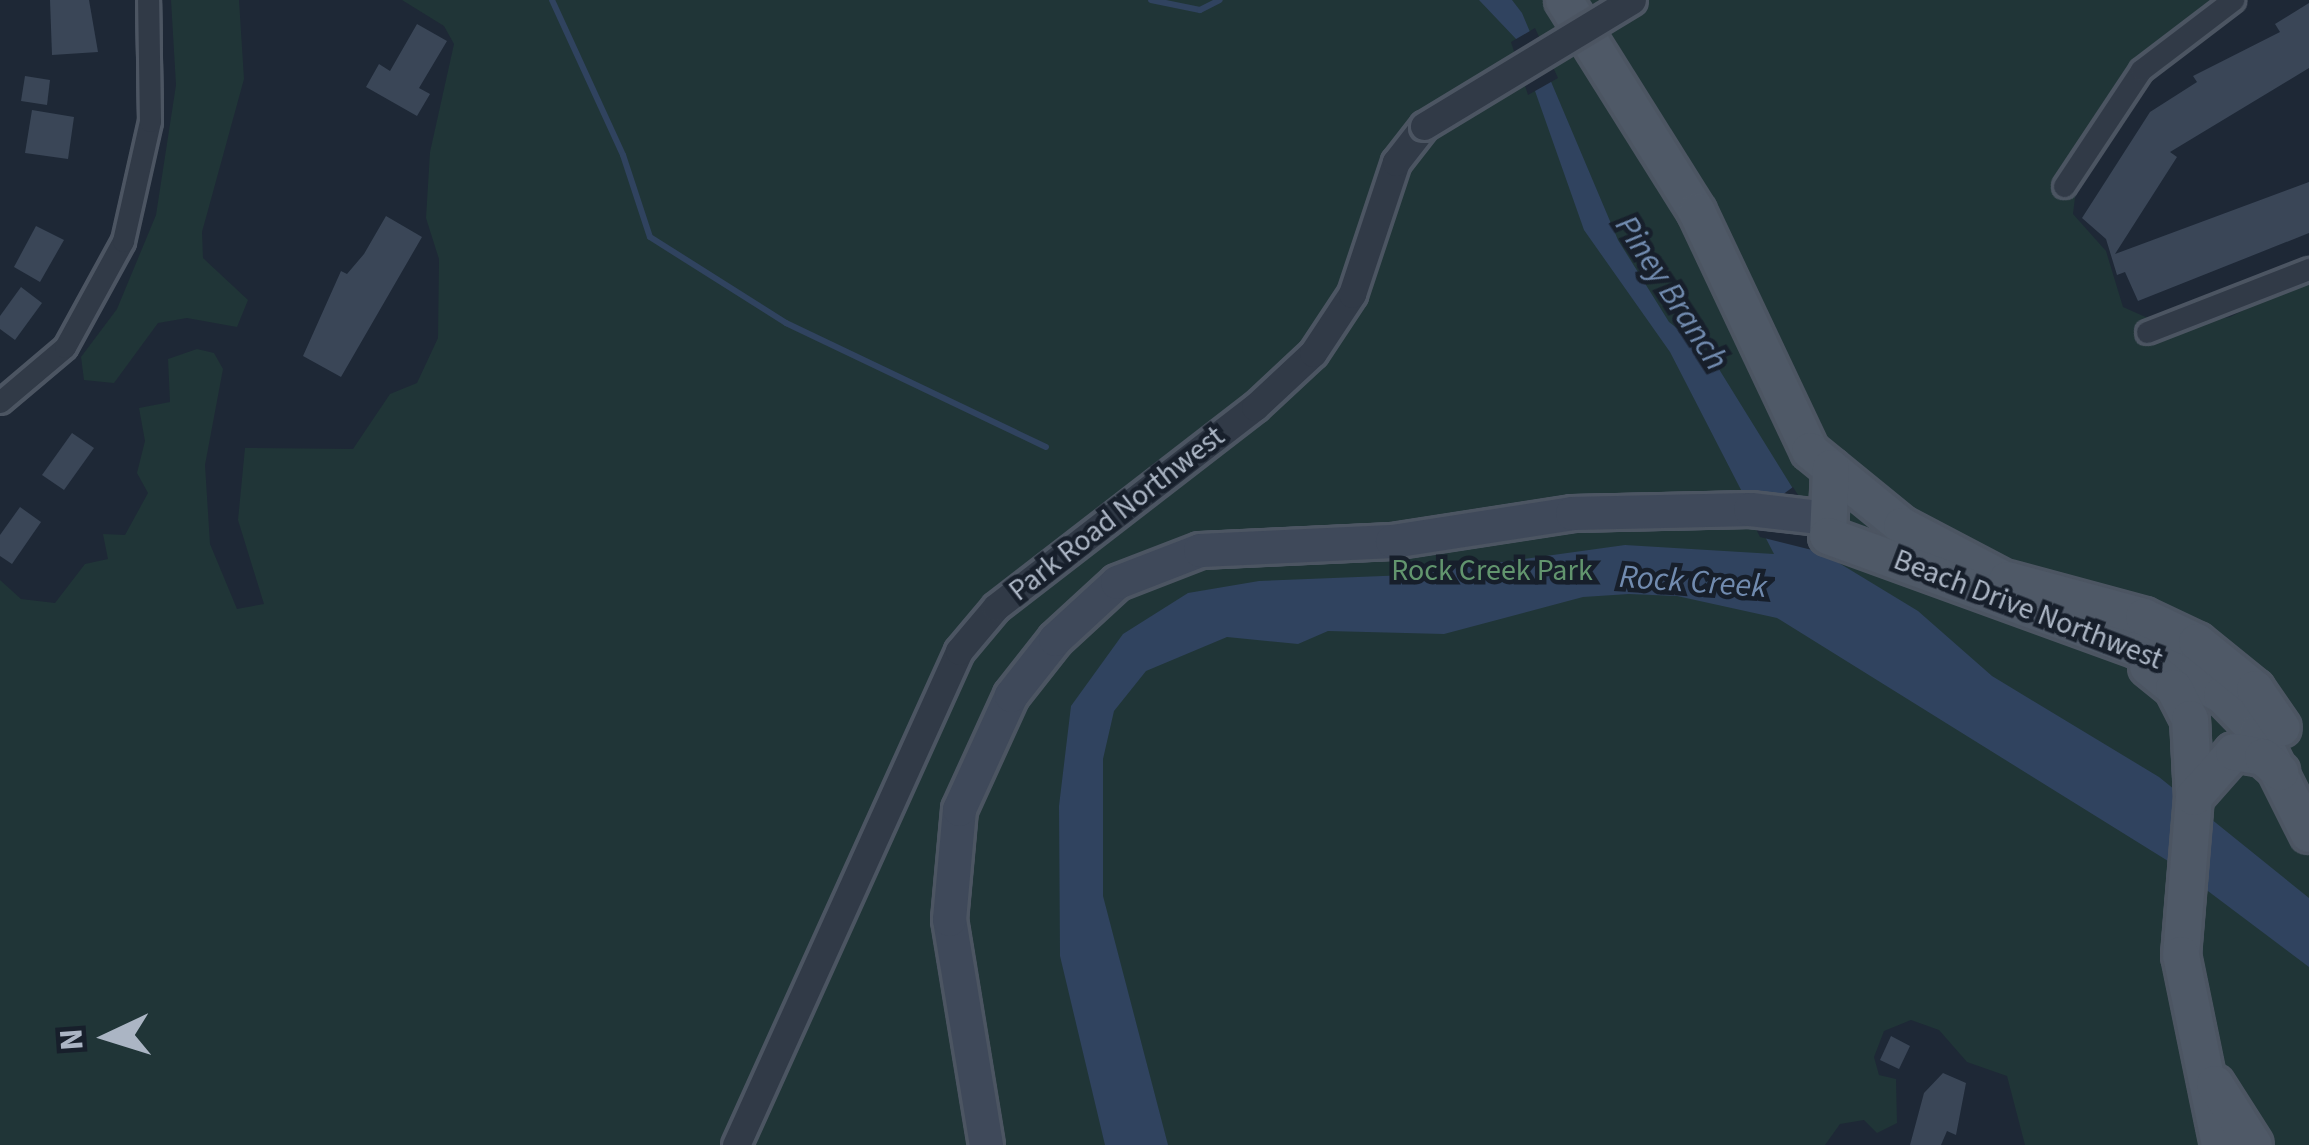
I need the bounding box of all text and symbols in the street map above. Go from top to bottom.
water label: Piney Branch [1606,208,1736,378]
street label: Park Road Northwest [1002,419,1232,609]
street label: Beach Drive Northwest [1888,542,2168,678]
park label: Rock Creek Park [1391,553,1593,589]
water label: Rock Creek [1618,557,1768,607]
north arrow [48,977,168,1097]
text: N [47,1027,96,1052]

